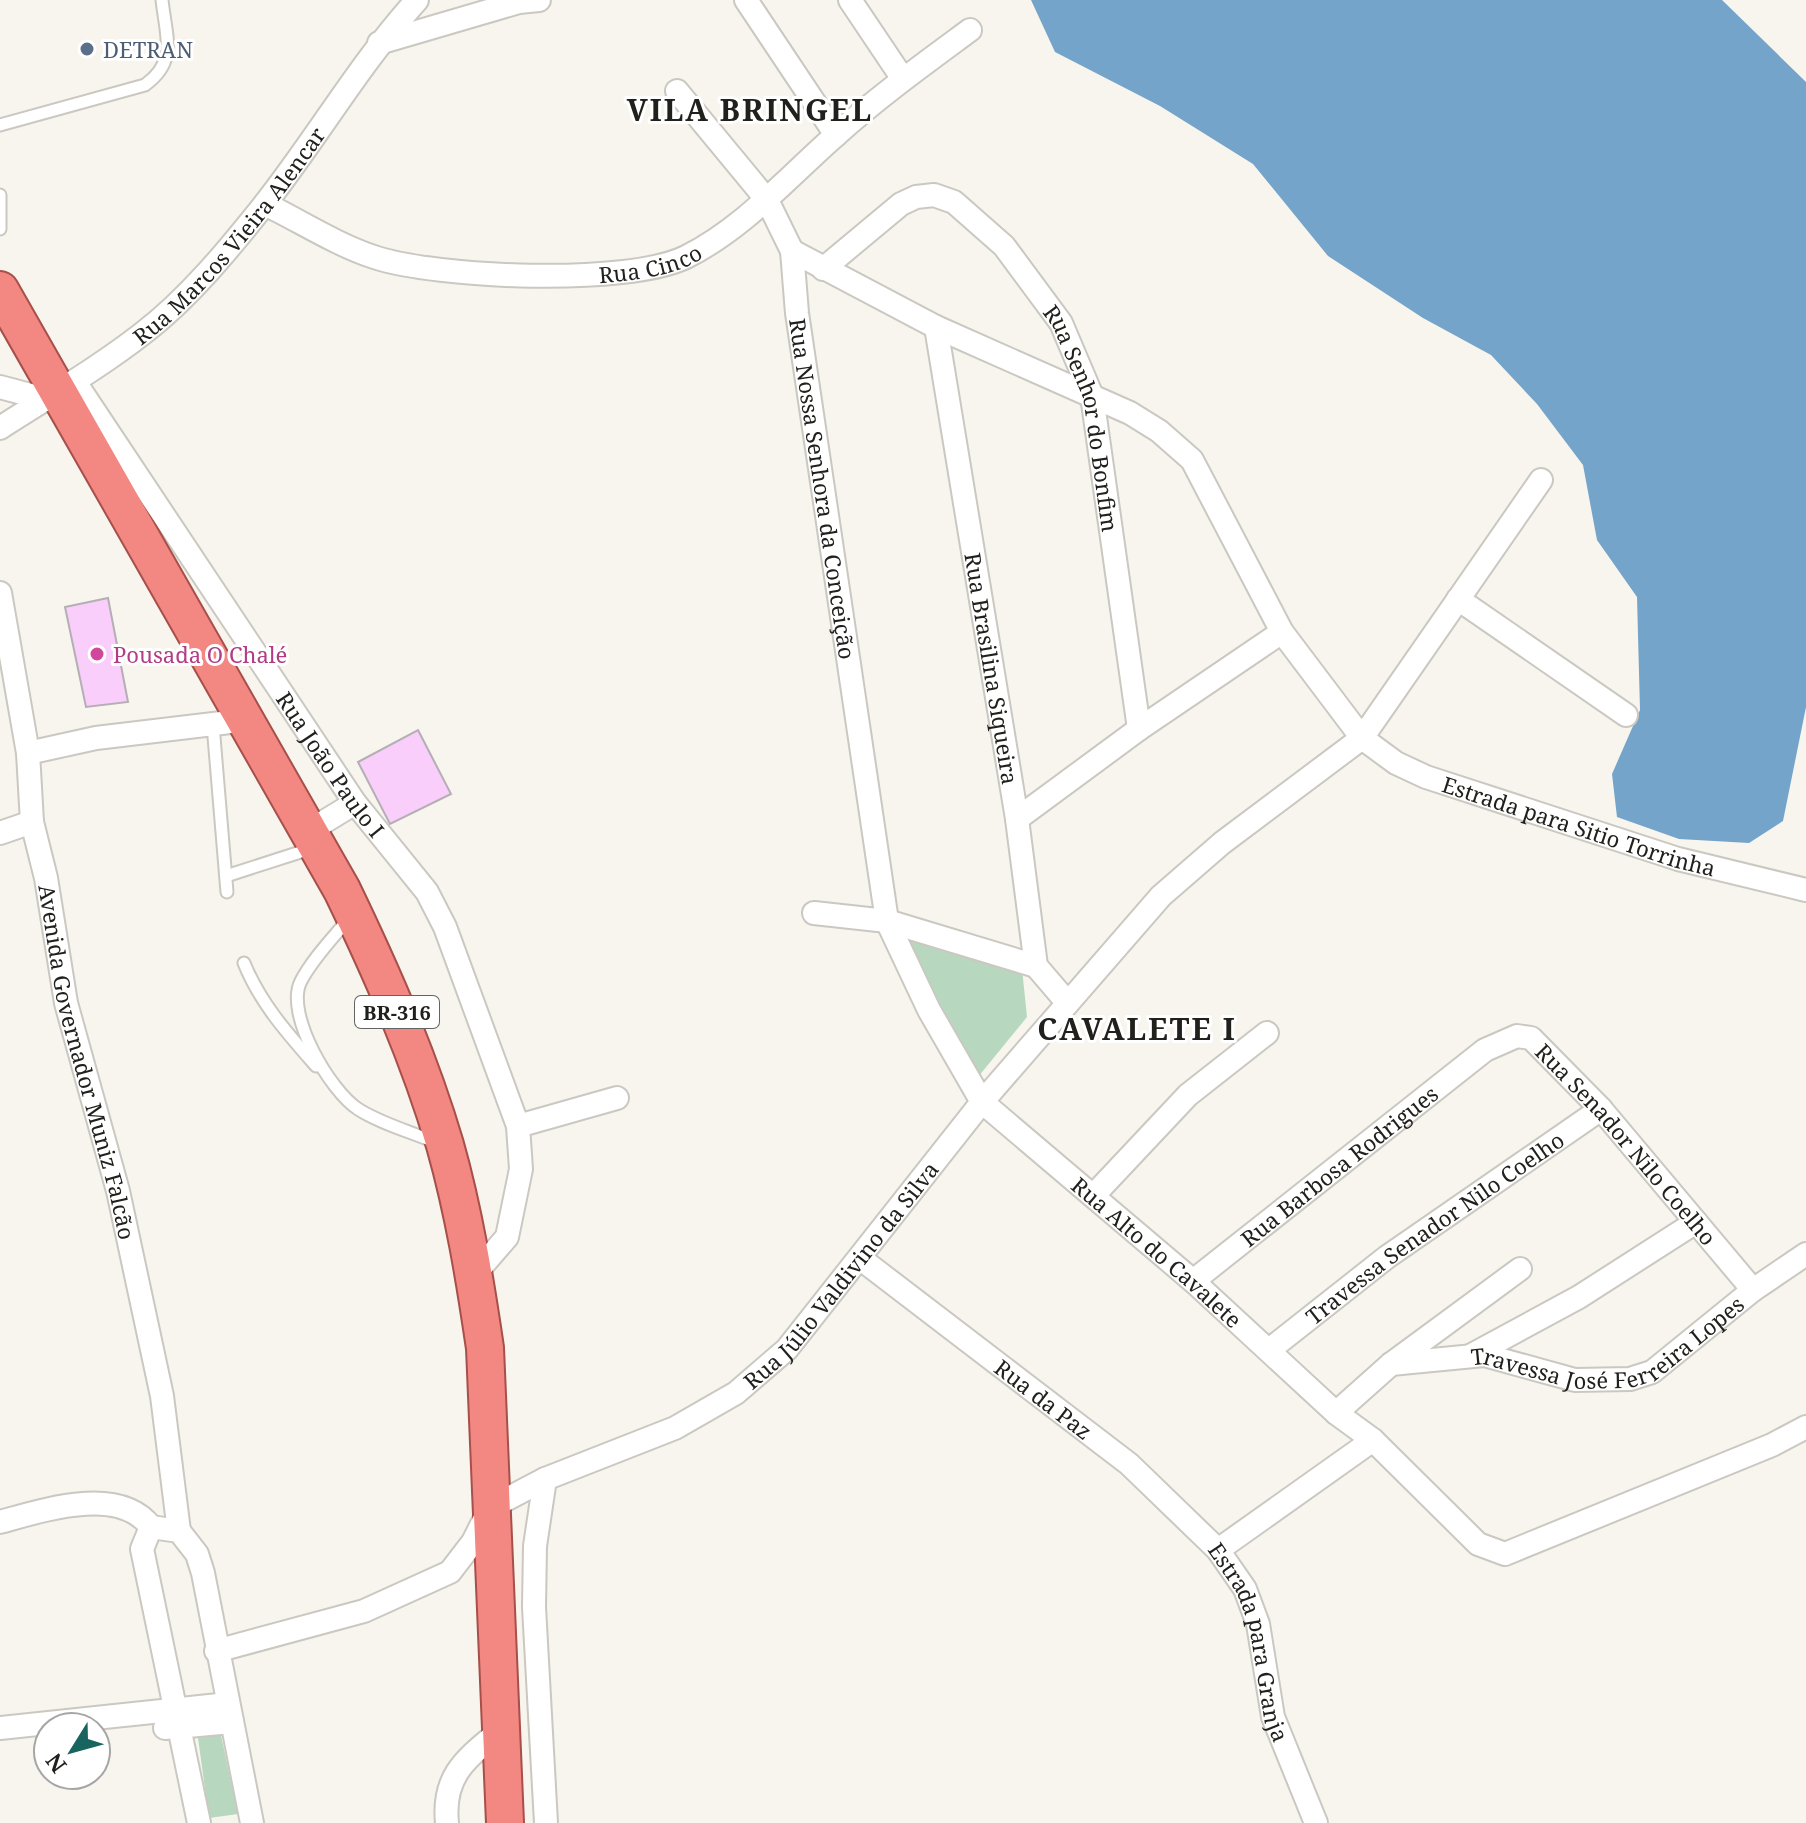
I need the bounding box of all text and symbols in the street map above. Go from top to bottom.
place label: DETRAN [103,34,193,64]
marker: DETRAN [78,40,96,58]
district label: VILA BRINGEL [627,89,873,130]
street label: Rua Marcos Vieira Alencar [126,120,332,351]
street label: Rua Cinco [598,237,707,289]
street label: Rua Senhor do Bonfim [1037,298,1126,534]
street label: Rua Nossa Senhora da Conceição [783,316,863,661]
street label: Rua Brasilina Siqueira [958,550,1026,786]
place label: Pousada O Chalé [113,639,287,669]
marker: Pousada O Chalé [88,645,106,663]
street label: Rua João Paulo I [270,686,392,843]
street label: Estrada para Sitio Torrinha [1439,768,1719,883]
street label: Avenida Governador Muniz Falcão [32,882,143,1242]
road number: BR-316 [355,996,439,1028]
district label: CAVALETE I [1037,1008,1237,1049]
street label: Rua Senador Nilo Coelho [1529,1037,1724,1251]
street label: Rua Barbosa Rodrigues [1234,1078,1444,1253]
street label: Travessa Senador Nilo Coelho [1299,1124,1570,1331]
street label: Rua Júlio Valdivino da Silva [737,1155,945,1395]
street label: Rua Alto do Cavalete [1066,1170,1249,1334]
street label: Travessa José Ferreira Lopes [1469,1289,1750,1395]
street label: Rua da Paz [989,1352,1099,1446]
street label: Estrada para Granja [1202,1536,1296,1746]
north arrow [32,1711,112,1791]
text: N [38,1748,72,1780]

